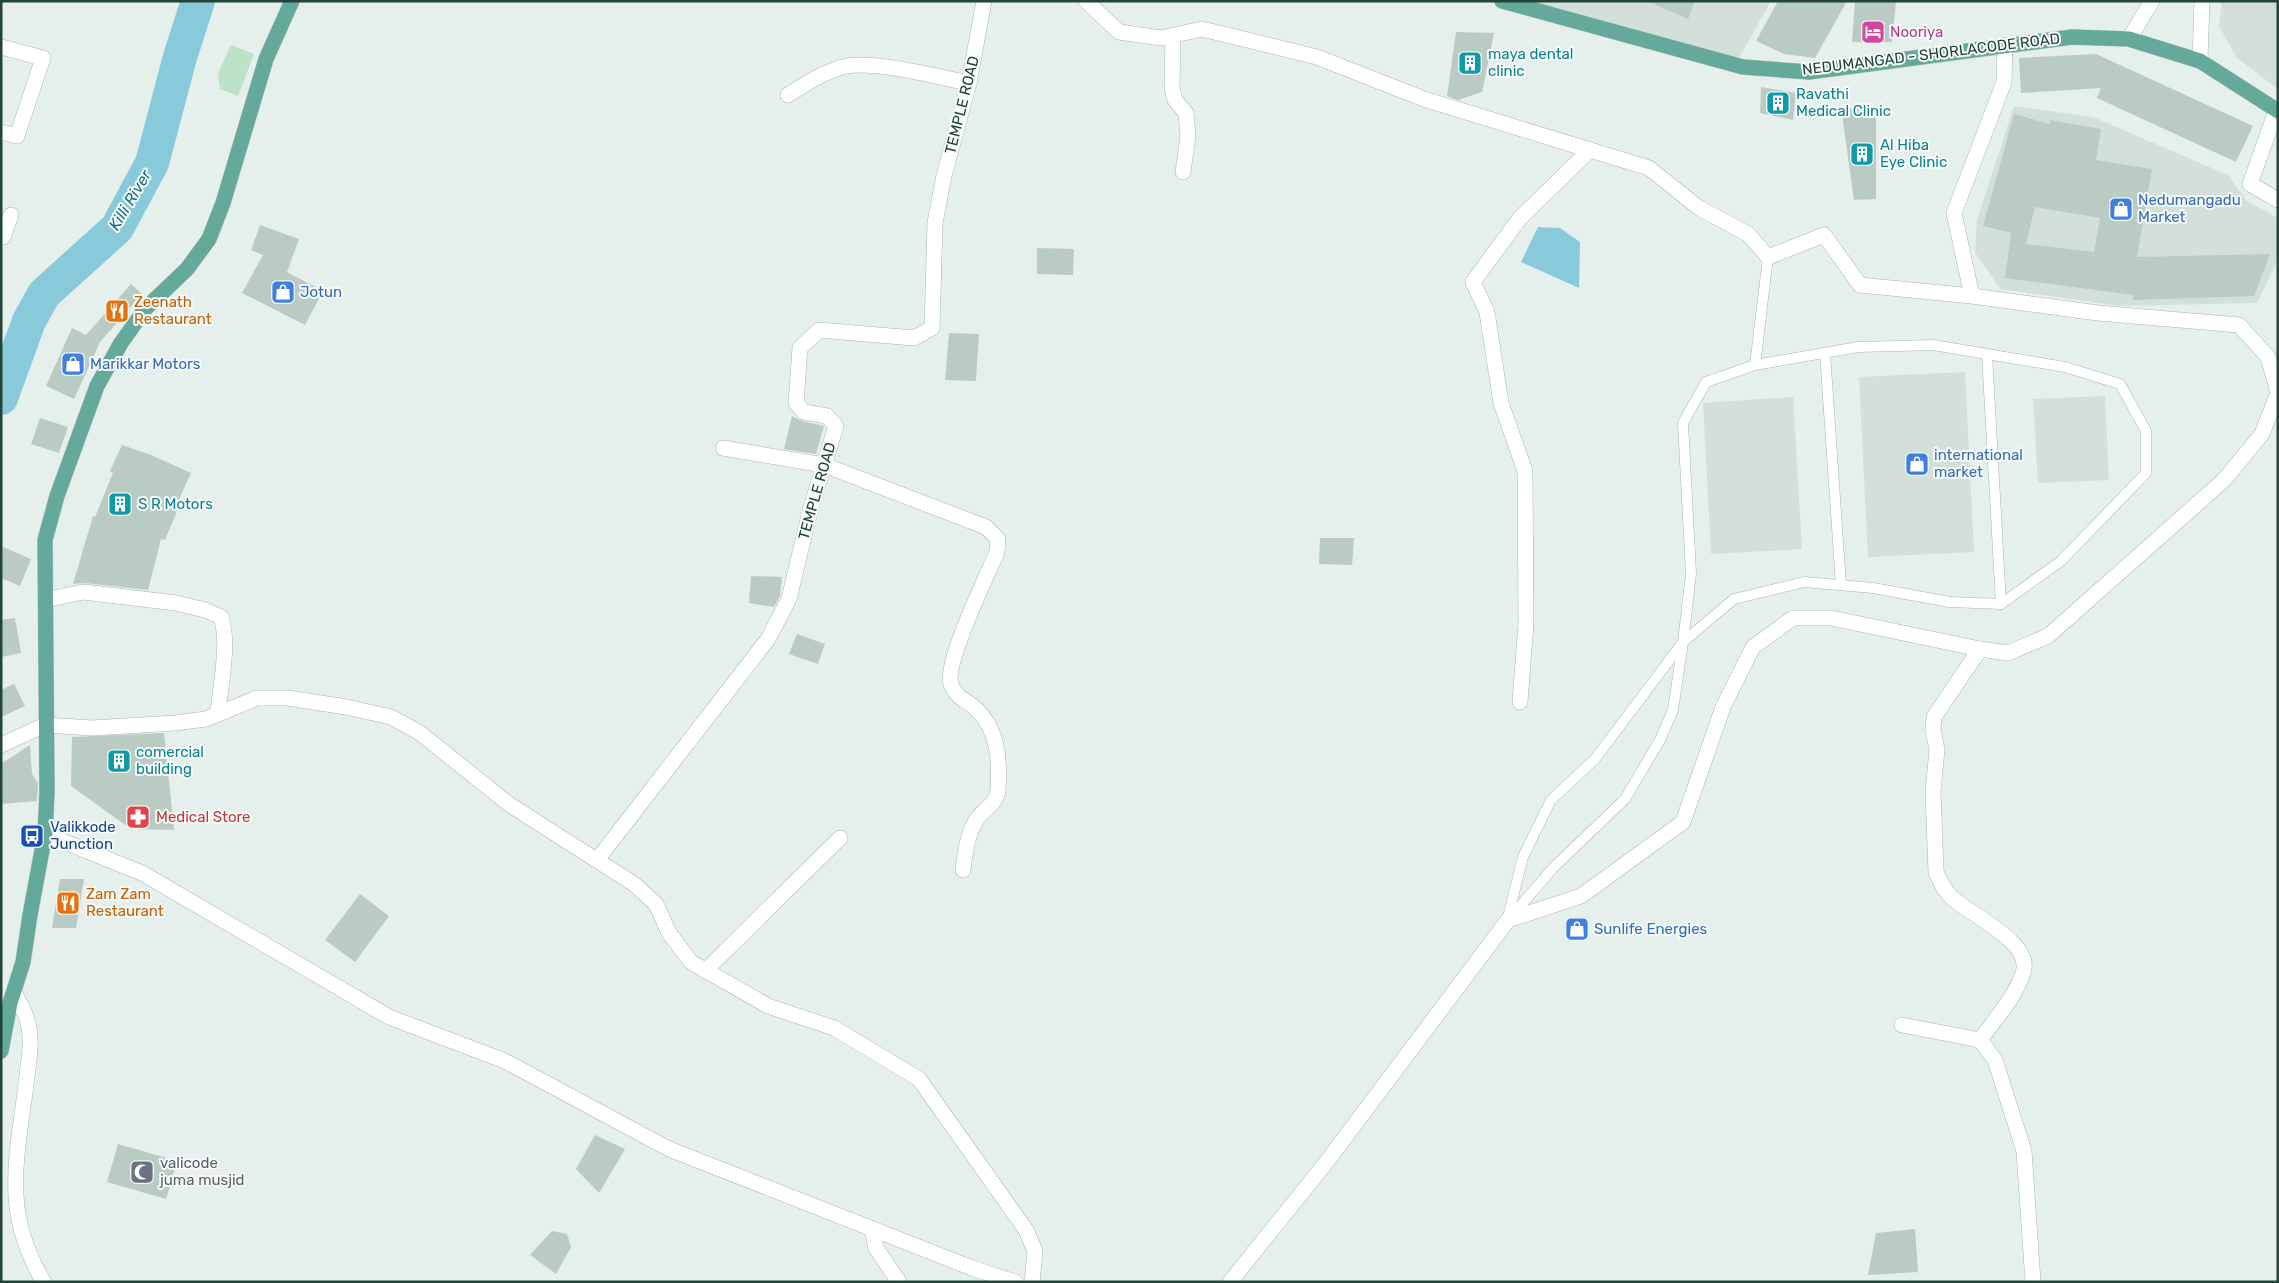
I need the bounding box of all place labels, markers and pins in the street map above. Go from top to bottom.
hotel icon: Nooriya [1860,19,1886,45]
place label: Nooriya [1890,23,1943,41]
place label: maya dental clinic [1488,45,1574,80]
building icon: maya dental clinic [1457,50,1483,76]
place label: Ravathi Medical Clinic [1796,85,1891,120]
building icon: Ravathi Medical Clinic [1765,90,1791,116]
place label: Al Hiba Eye Clinic [1880,136,1947,171]
building icon: Al Hiba Eye Clinic [1849,141,1875,167]
place label: Nedumangadu Market [2138,191,2241,226]
shop icon: Nedumangadu Market [2108,196,2134,222]
shop icon: Jotun [270,279,296,305]
place label: Jotun [300,283,342,301]
place label: Zeenath Restaurant [134,293,212,328]
restaurant icon: Zeenath Restaurant [104,298,130,324]
shop icon: Marikkar Motors [60,351,86,377]
place label: Marikkar Motors [90,355,201,373]
place label: international market [1934,446,2023,481]
shop icon: international market [1904,451,1930,477]
building icon: S R Motors [107,491,133,517]
place label: S R Motors [138,495,213,513]
place label: comercial building [136,743,204,778]
building icon: comercial building [106,748,132,774]
pharmacy icon: Medical Store [125,804,151,830]
place label: Medical Store [156,808,251,826]
place label: Valikkode Junction [50,818,116,853]
bus stop icon: Valikkode Junction [19,823,45,849]
place label: Zam Zam Restaurant [86,885,164,920]
restaurant icon: Zam Zam Restaurant [55,890,81,916]
shop icon: Sunlife Energies [1564,916,1590,942]
place label: Sunlife Energies [1594,920,1708,938]
place label: valicode juma musjid [159,1154,245,1189]
mosque icon: valicode juma musjid [129,1159,155,1185]

